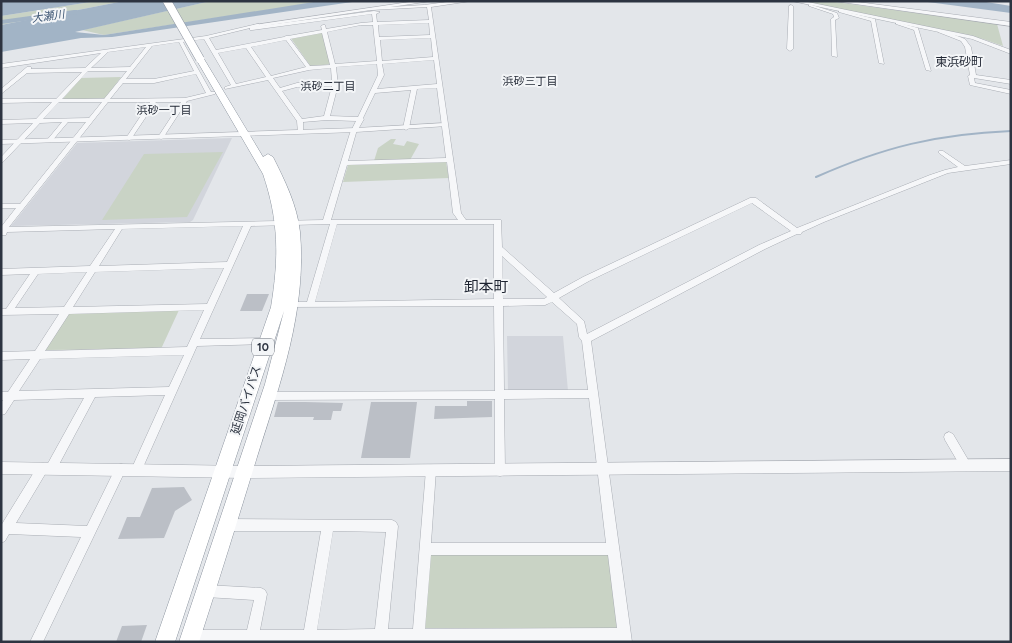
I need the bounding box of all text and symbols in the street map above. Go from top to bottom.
water label: 大瀬川 [31,8,66,25]
district label: 東浜砂町 [935,55,983,69]
district label: 浜砂三丁目 [503,75,558,88]
district label: 浜砂二丁目 [301,80,356,93]
district label: 浜砂一丁目 [137,104,192,117]
district label: 卸本町 [463,278,509,296]
road number: 10 [252,338,274,356]
street label: 延岡バイパス [228,364,264,436]

